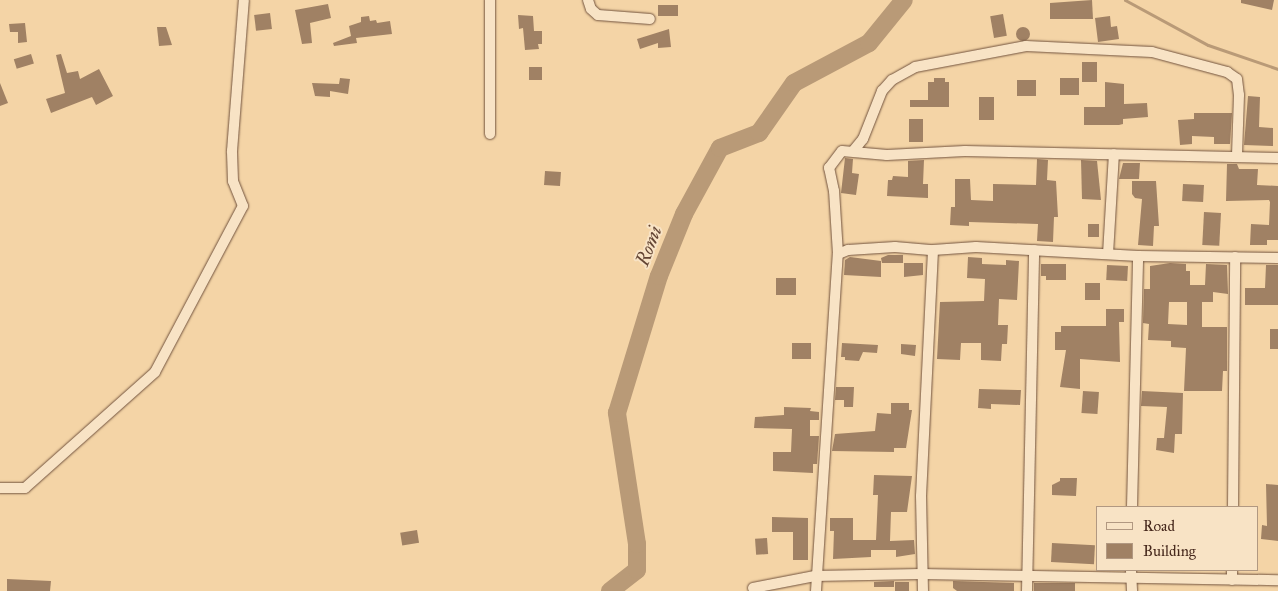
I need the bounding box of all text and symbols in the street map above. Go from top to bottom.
water label: Romi [631,223,667,269]
legend [1096,506,1258,571]
text: Road [1143,517,1175,535]
text: Building [1143,542,1196,560]

